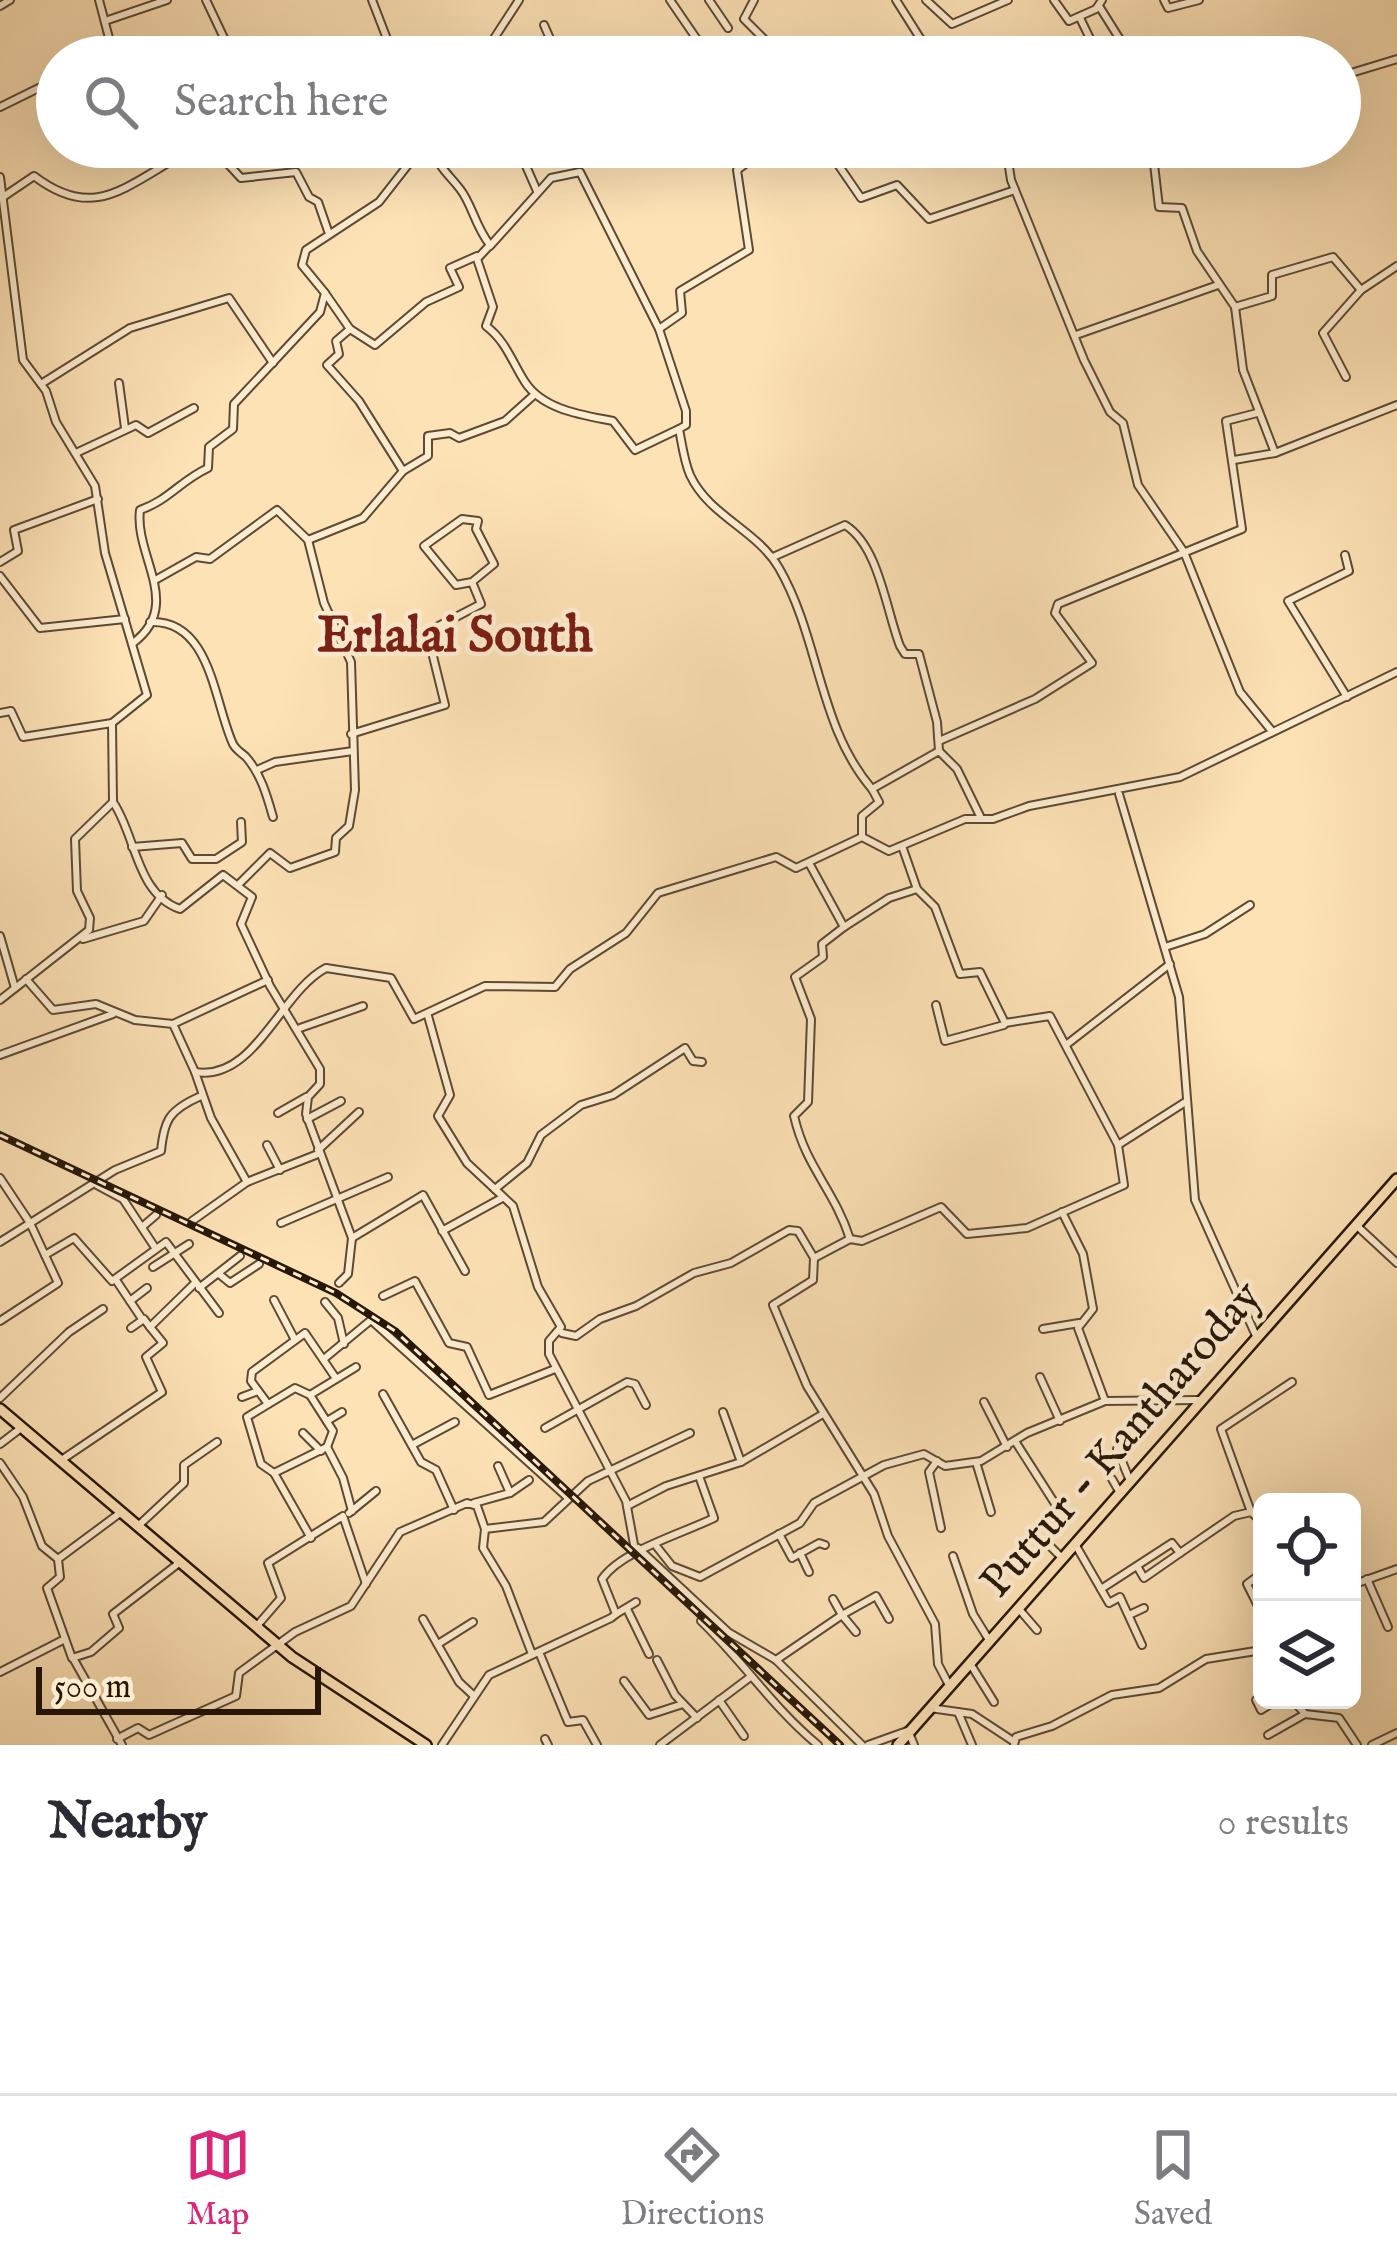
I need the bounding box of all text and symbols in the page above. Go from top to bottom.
search box [36,36,1361,168]
icon: search [78,69,144,135]
text: Search here [174,74,388,131]
district label: Erlalai South [317,605,594,670]
street label: Puttur - Kantharoday [969,1269,1276,1610]
map controls [1253,1493,1361,1709]
button: locate [1253,1493,1361,1601]
button: layers [1253,1601,1361,1709]
scale bar [36,1661,321,1714]
text: 500 m [54,1667,131,1709]
text: Nearby [48,1791,207,1856]
text: 0 results [1217,1799,1349,1848]
tab: Map [185,2122,251,2236]
tab: Directions [621,2122,764,2236]
tab: Saved [1134,2122,1212,2236]

